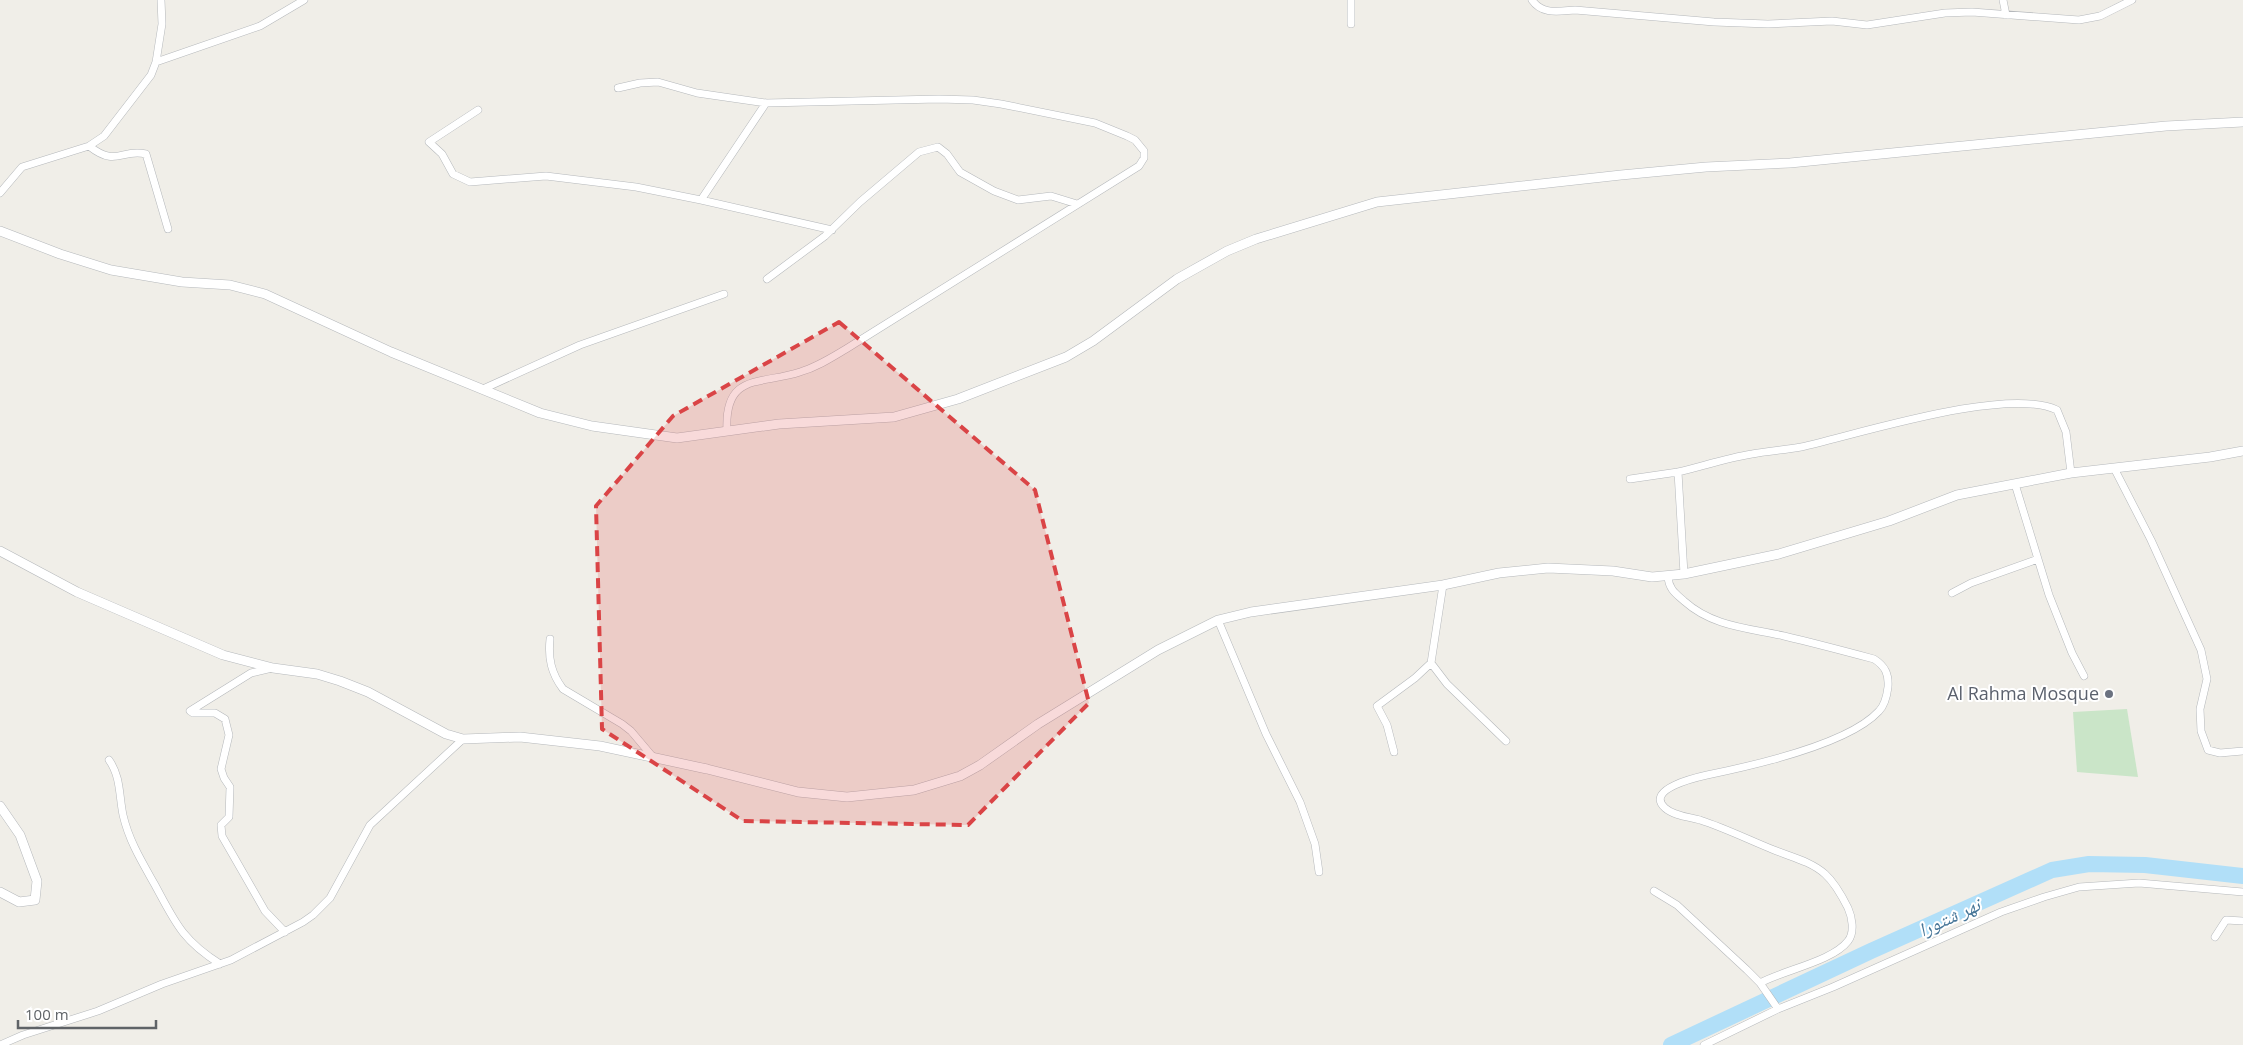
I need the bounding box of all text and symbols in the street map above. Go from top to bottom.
place label: Al Rahma Mosque [1947,681,2099,705]
marker: Al Rahma Mosque [2103,688,2115,700]
water label: نهر شتورا [1914,890,1987,943]
scale bar [18,998,155,1030]
text: 100 m [25,1004,69,1024]

